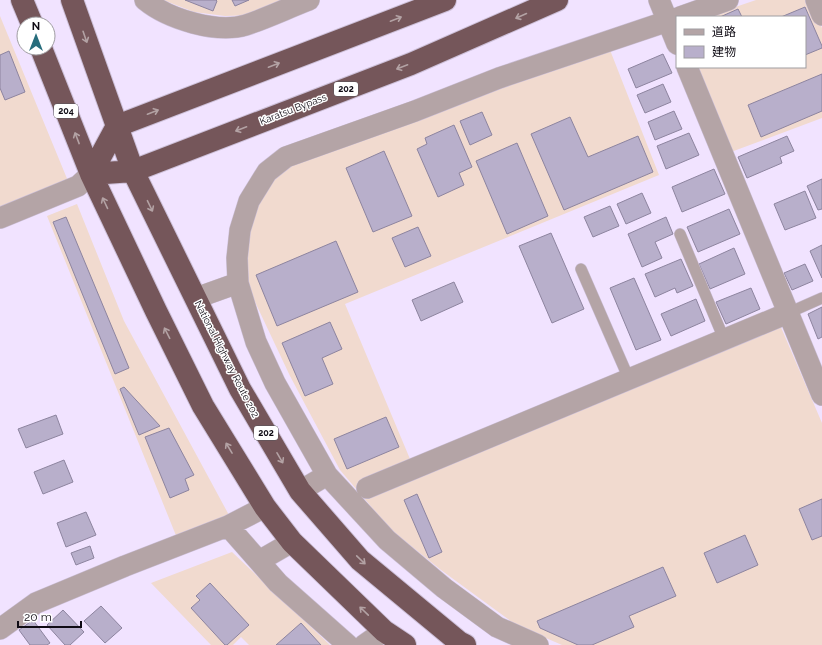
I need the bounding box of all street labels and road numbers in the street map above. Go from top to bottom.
road number: 202 [334,82,358,96]
street label: Karatsu Bypass [258,91,328,127]
road number: 204 [54,104,78,118]
street label: National Highway Route 202 [193,299,261,419]
road number: 202 [254,426,278,440]

